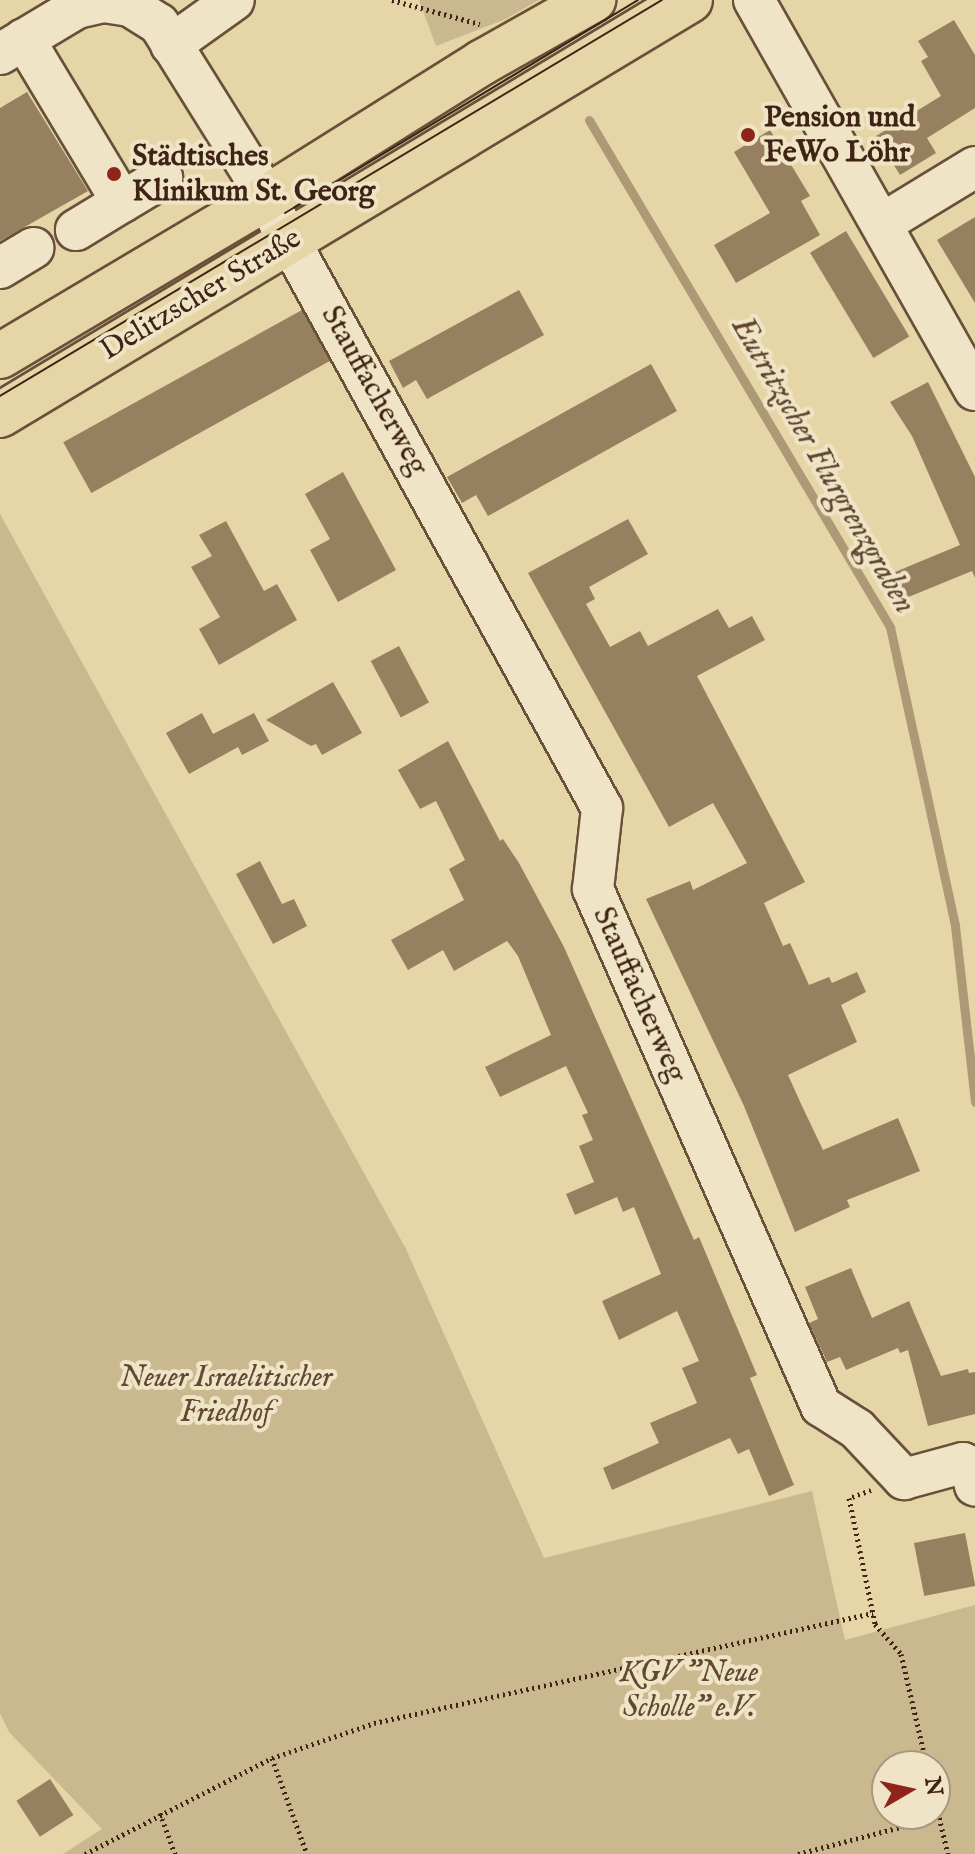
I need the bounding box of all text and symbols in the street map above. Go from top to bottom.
place label: Pension und FeWo Löhr [764,100,915,170]
marker: Pension und FeWo Löhr [739,126,757,144]
place label: Städtisches Klinikum St. Georg [132,139,375,210]
marker: Städtisches Klinikum St. Georg [103,163,125,185]
street label: Delitzscher Straße [94,221,308,369]
street label: Stauffacherweg [313,300,435,482]
water label: Eutritzscher Flurgrenzgraben [721,311,923,621]
street label: Stauffacherweg [584,902,694,1088]
park label: Neuer Israelitischer Friedhof [120,1360,332,1430]
park label: KGV "Neue Scholle" e.V. [620,1655,758,1726]
north arrow [871,1750,951,1830]
text: N [917,1775,948,1798]

